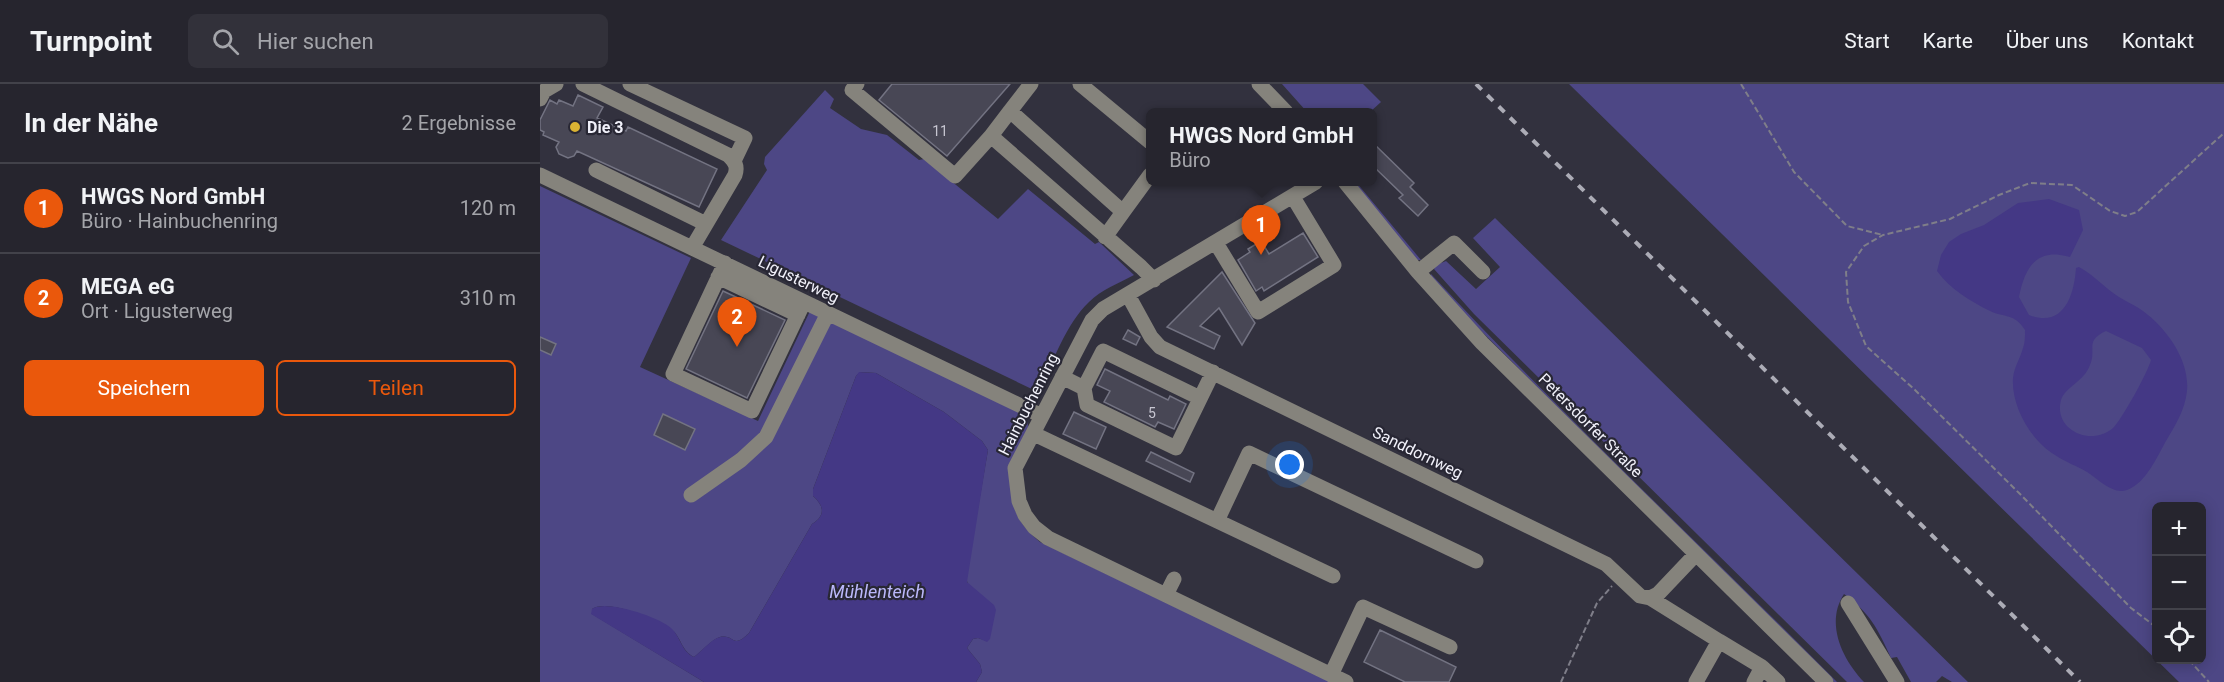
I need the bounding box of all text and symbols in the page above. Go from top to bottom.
search box [188,14,608,68]
text: Turnpoint [30,25,152,58]
icon: search [209,25,242,58]
text: Hier suchen [257,29,374,54]
text: Start [1844,29,1890,53]
text: Karte [1923,29,1973,53]
text: Über uns [2006,29,2089,53]
text: Kontakt [2122,29,2194,53]
text: In der Nähe [24,108,158,138]
popup [1146,108,1377,186]
text: 2 Ergebnisse [402,111,516,135]
place label: Die 3 [587,118,623,137]
marker: Die 3 [568,120,582,134]
house number: 11 [932,123,948,139]
text: HWGS Nord GmbH [1169,123,1354,148]
text: Büro [1169,148,1211,172]
text: HWGS Nord GmbH [81,184,265,209]
text: 1 [38,196,49,220]
text: 120 m [460,196,516,220]
pin: 1 [1242,206,1280,255]
text: Büro · Hainbuchenring [81,209,278,233]
street label: Ligusterweg [755,252,842,307]
text: MEGA eG [81,274,175,299]
text: 2 [38,286,49,310]
text: 310 m [460,286,516,310]
pin: 2 [718,298,756,347]
text: Ort · Ligusterweg [81,299,233,323]
street label: Hainbuchenring [994,350,1062,459]
button: Speichern [24,360,264,416]
button: Teilen [276,360,516,416]
street label: Petersdorfer Straße [1535,369,1647,481]
house number: 5 [1148,405,1156,421]
street label: Sanddornweg [1370,422,1466,482]
your location [1275,450,1304,479]
map controls [2152,502,2206,664]
button: + [2152,502,2206,556]
button: − [2152,556,2206,610]
water label: Mühlenteich [829,581,925,602]
button: locate [2152,610,2206,664]

